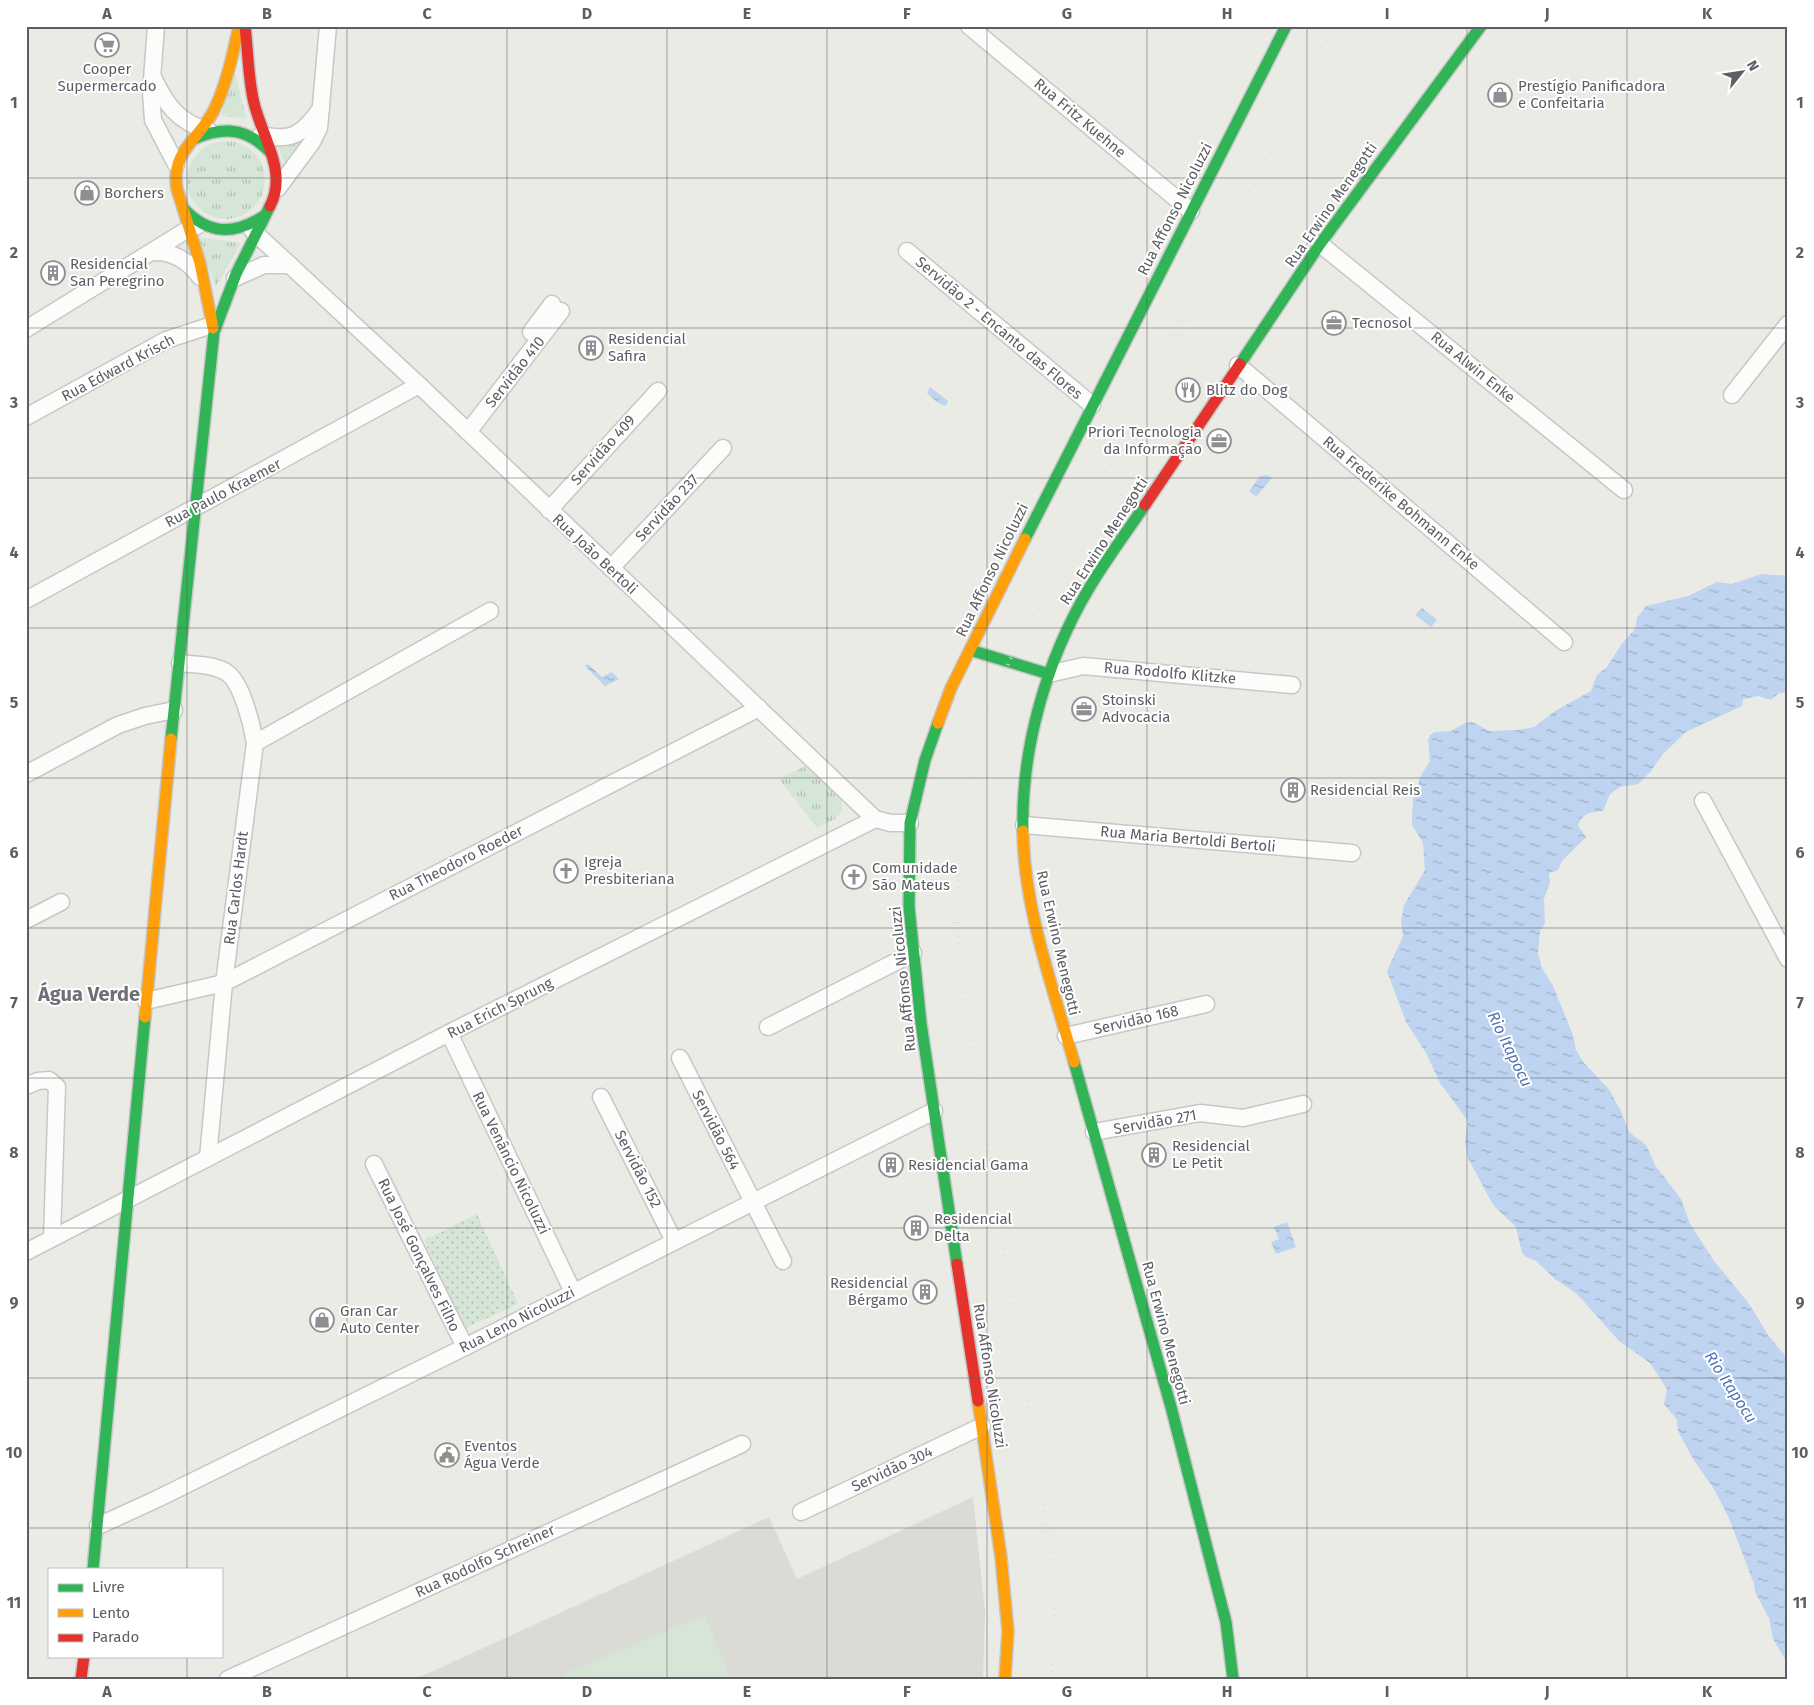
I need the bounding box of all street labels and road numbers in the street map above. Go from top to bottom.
street label: Rua Fritz Kuehne [1031,74,1129,162]
street label: Rua Erwino Menegotti [1281,139,1381,271]
street label: Rua Affonso Nicoluzzi [1134,140,1216,278]
street label: Servidão 2 - Encanto das Flores [912,253,1086,403]
street label: Rua Alwin Enke [1427,328,1519,406]
street label: Rua Edward Krisch [58,331,178,405]
street label: Servidão 410 [482,333,548,411]
street label: Servidão 409 [567,411,639,489]
street label: Rua Frederike Bohmann Enke [1319,432,1483,574]
street label: Rua Paulo Kraemer [162,455,284,531]
street label: Servidão 237 [631,471,703,545]
street label: Rua Erwino Menegotti [1056,474,1152,608]
street label: Rua Affonso Nicoluzzi [952,500,1032,640]
street label: Rua João Bertoli [549,510,641,598]
street label: Rua Rodolfo Klitzke [1103,658,1237,688]
street label: Rua Theodoro Roeder [386,821,526,905]
street label: Rua Maria Bertoldi Bertoli [1099,822,1277,856]
street label: Rua Carlos Hardt [220,830,252,946]
street label: Rua Erwino Menegotti [1033,869,1083,1017]
street label: Rua Affonso Nicoluzzi [886,905,920,1053]
street label: Rua Erich Sprung [444,974,556,1042]
street label: Servidão 168 [1092,1002,1180,1038]
street label: Servidão 564 [688,1087,744,1173]
street label: Rua Venâncio Nicoluzzi [469,1089,553,1237]
street label: Servidão 271 [1112,1106,1198,1138]
street label: Servidão 152 [611,1127,665,1211]
street label: Rua José Gonçalves Filho [374,1175,464,1335]
street label: Rua Erwino Menegotti [1138,1259,1194,1407]
street label: Rua Leno Nicoluzzi [456,1283,578,1357]
street label: Rua Affonso Nicoluzzi [970,1302,1010,1450]
street label: Servidão 304 [849,1442,935,1496]
street label: Rua Rodolfo Schreiner [412,1521,558,1601]

